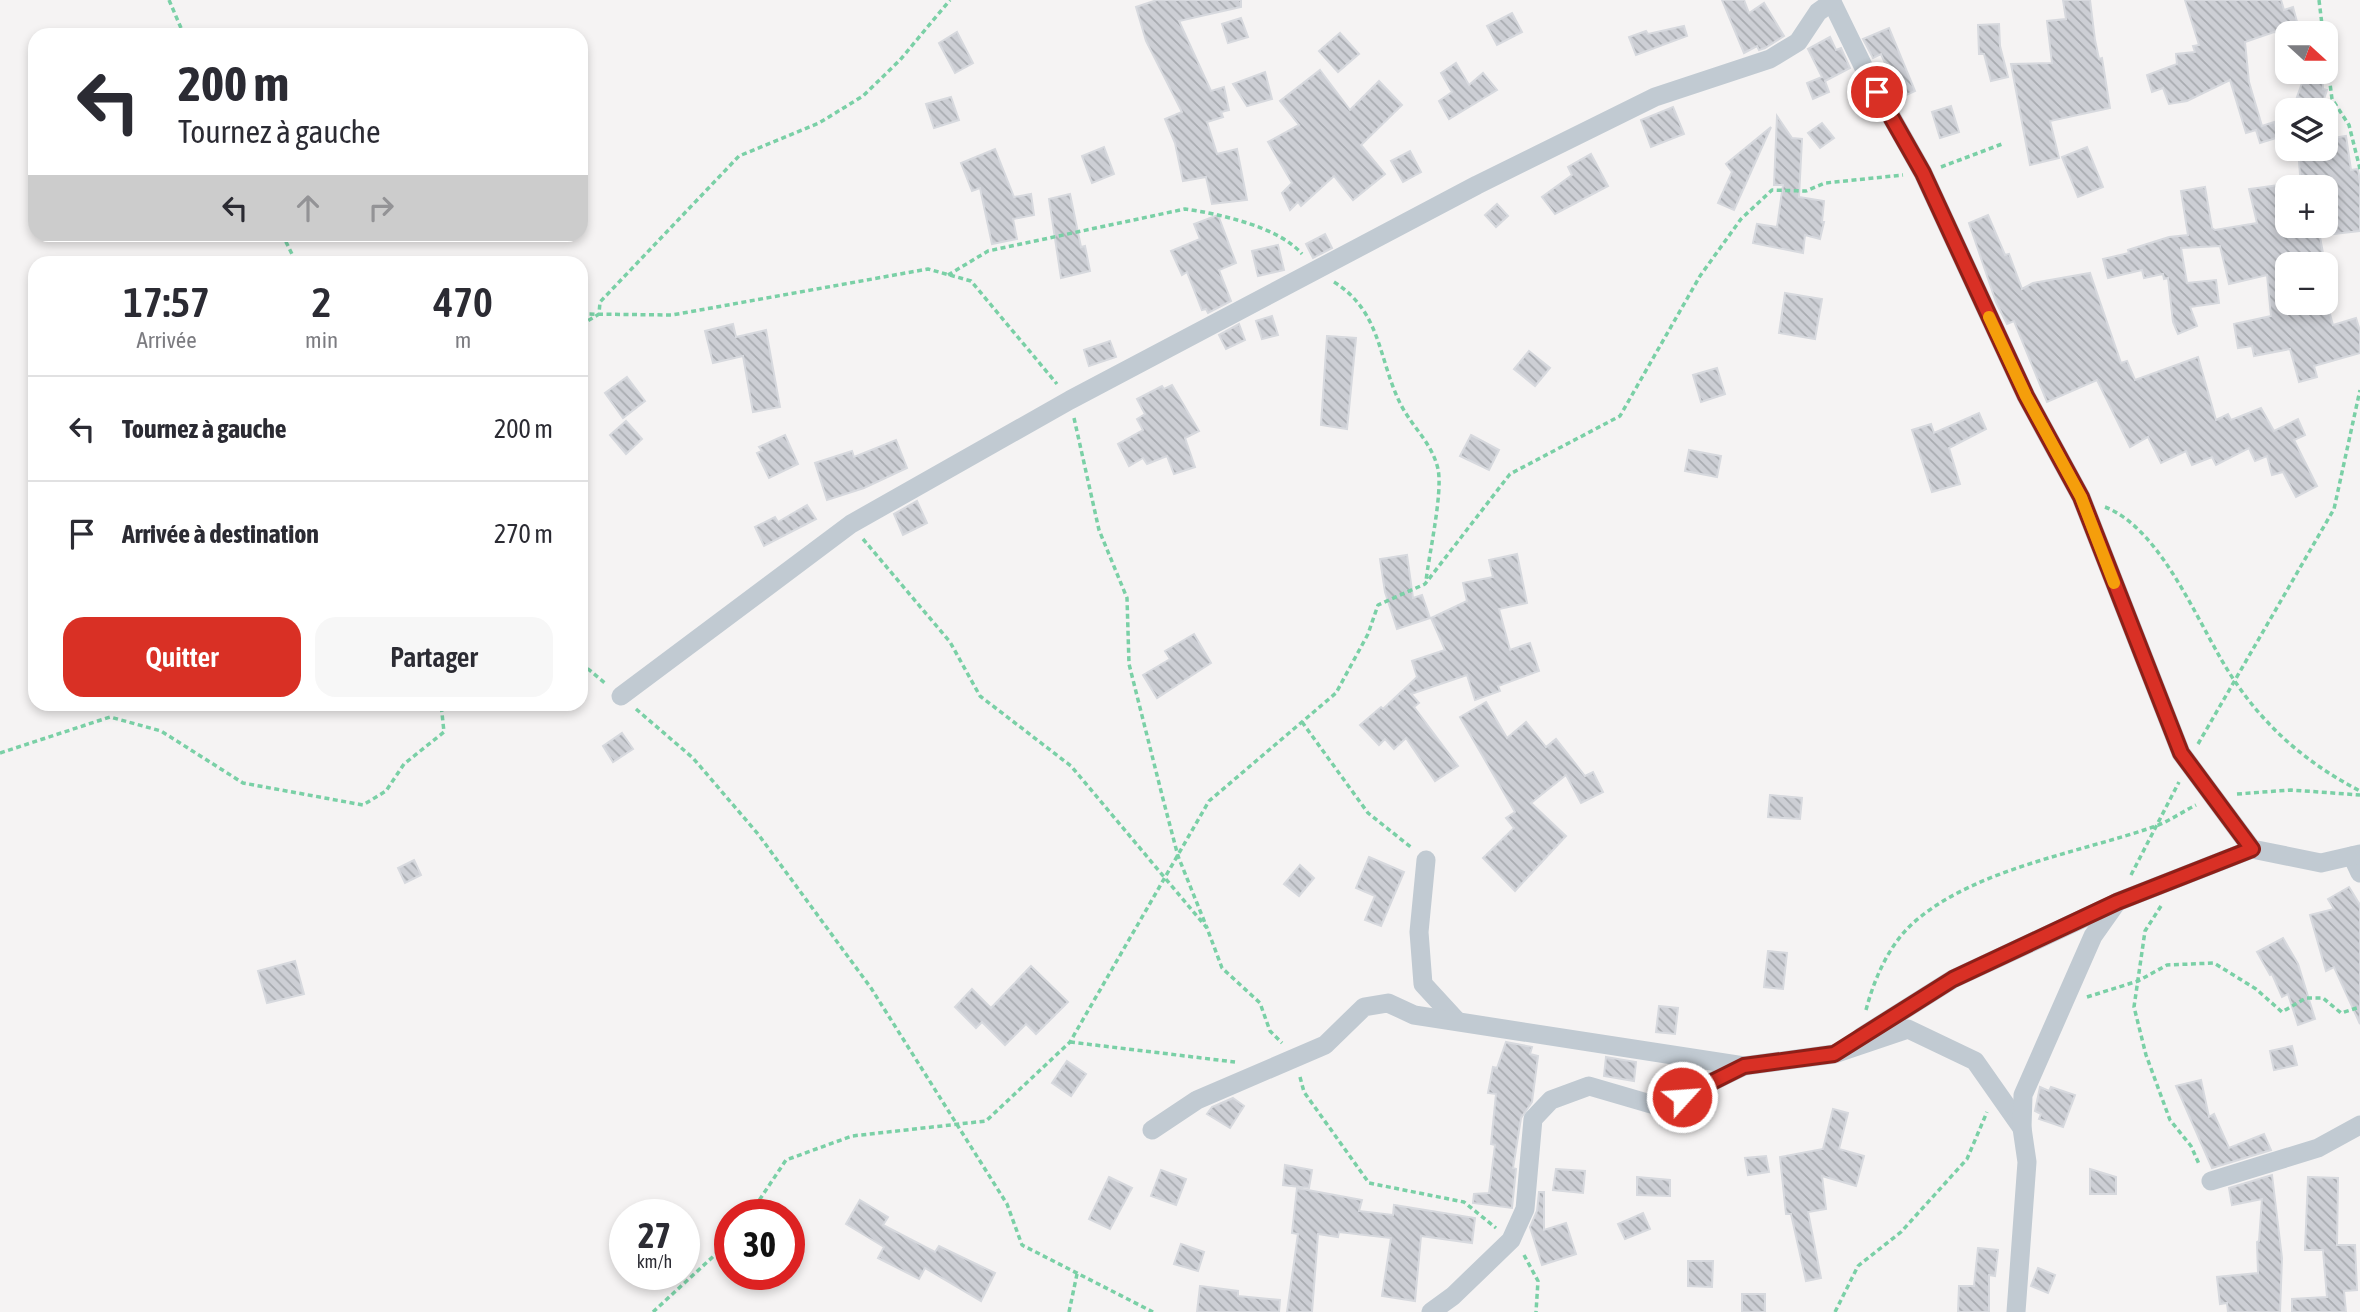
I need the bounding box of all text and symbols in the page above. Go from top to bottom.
north arrow [2275,21,2338,84]
map controls [2275,21,2338,315]
text: 200 m [178,55,289,111]
icon: left [63,56,154,147]
pin [1847,62,1907,122]
icon: arrive [1858,73,1896,111]
button: layers [2275,98,2338,161]
text: Tournez à gauche [178,113,381,150]
button: + [2275,175,2338,238]
icon: left [216,189,254,227]
icon: ahead [289,189,327,227]
icon: right [362,189,400,227]
button: − [2275,252,2338,315]
text: 17:57 [123,278,210,326]
text: 2 [312,278,331,326]
text: 470 [433,278,493,326]
text: Arrivée [136,327,197,353]
text: min [305,327,338,353]
text: m [455,327,471,353]
icon: left [63,410,101,448]
text: Tournez à gauche [122,414,287,444]
text: 200 m [494,414,553,444]
icon: arrive [63,515,101,553]
text: Arrivée à destination [122,519,319,549]
text: 270 m [494,519,553,549]
button: Quitter [63,617,301,697]
button: Partager [315,617,553,697]
position arrow [1645,1060,1719,1134]
speed limit sign: 30 [714,1199,805,1290]
text: 27 [638,1215,671,1255]
text: km/h [637,1251,672,1272]

